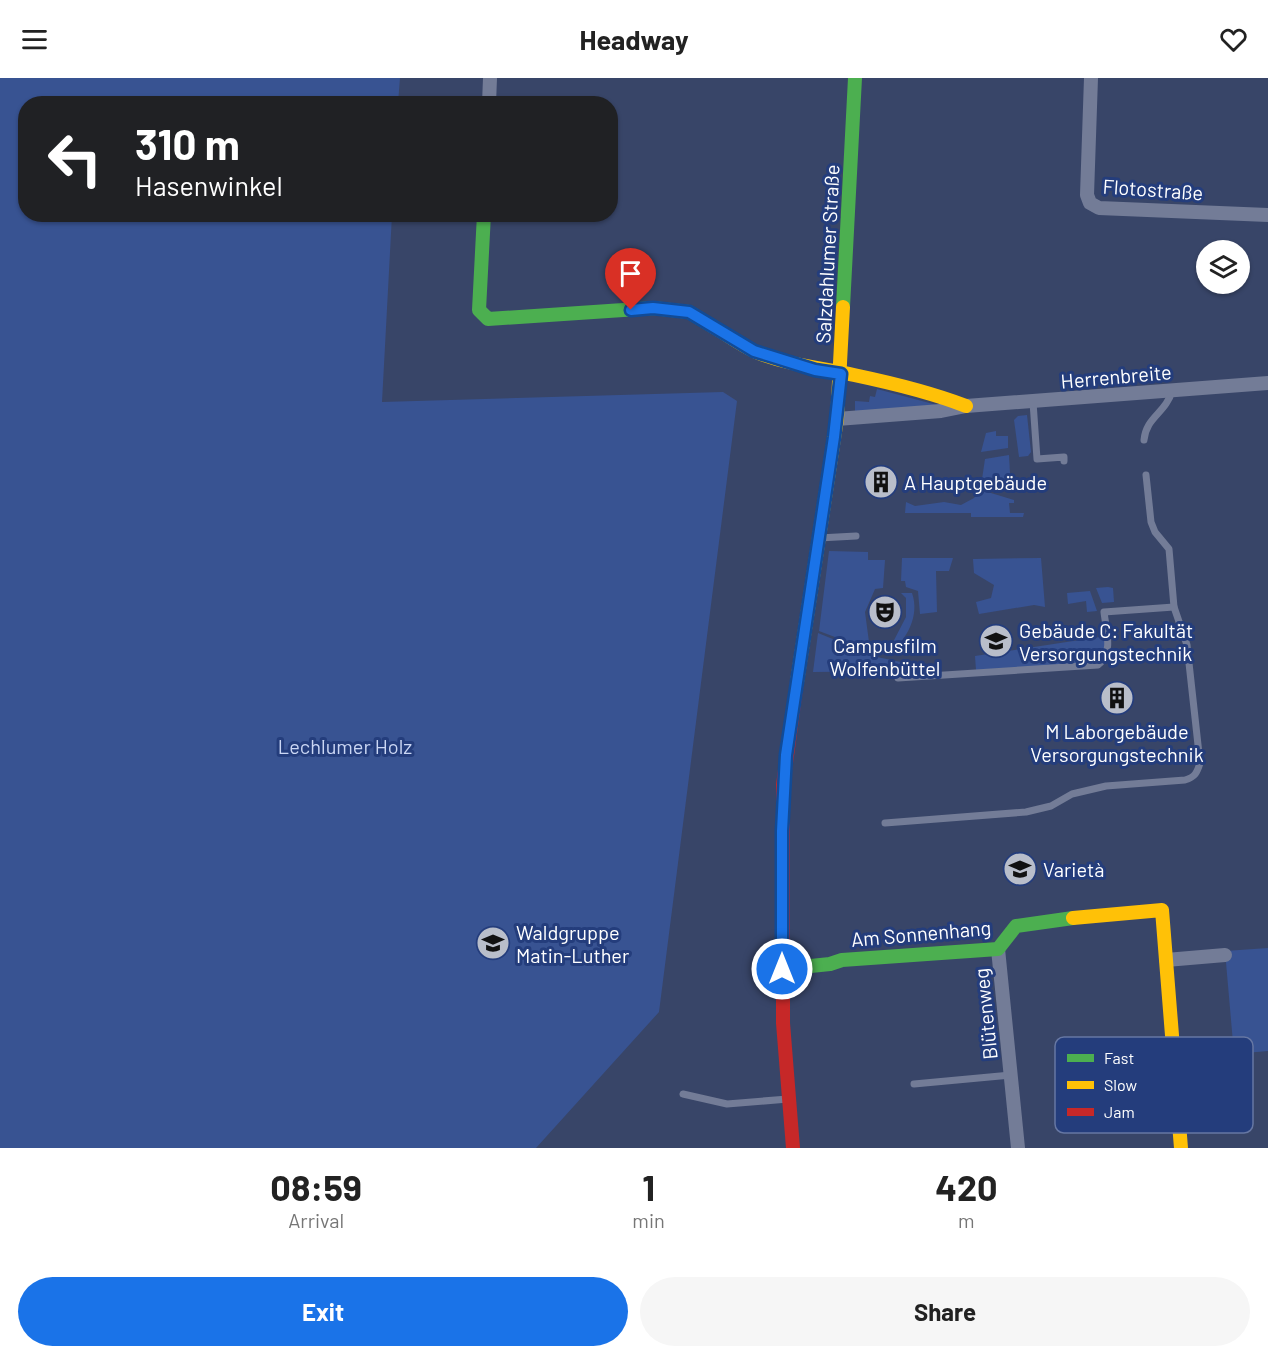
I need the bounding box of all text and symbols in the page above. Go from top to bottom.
icon: menu [18,23,51,56]
text: Headway [580,23,689,55]
icon: heart [1217,23,1250,56]
text: 310 m [135,118,240,168]
icon: left [36,120,114,198]
street label: Salzdahlumer Straße [810,164,844,344]
text: Hasenwinkel [135,169,283,201]
street label: Flotostraße [1102,174,1204,204]
map controls [1196,240,1250,294]
button: layers [1196,240,1250,294]
pin [605,248,656,310]
icon: arrive [614,257,647,290]
street label: Herrenbreite [1060,359,1172,393]
building icon: A Hauptgebäude [863,464,899,500]
place label: A Hauptgebäude [904,470,1047,494]
theatre icon: Campusfilm Wolfenbüttel [867,594,903,630]
place label: Gebäude C: Fakultät Versorgungstechnik [1019,618,1193,665]
school or university icon: Gebäude C: Fakultät Versorgungstechnik [978,623,1014,659]
place label: Campusfilm Wolfenbüttel [830,633,940,680]
building icon: M Laborgebäude Versorgungstechnik [1099,680,1135,716]
place label: M Laborgebäude Versorgungstechnik [1030,719,1204,766]
park label: Lechlumer Holz [278,734,412,758]
school or university icon: Varietà [1002,851,1038,887]
place label: Varietà [1043,857,1104,881]
street label: Am Sonnenhang [850,915,992,951]
place label: Waldgruppe Matin-Luther [516,920,629,967]
school or university icon: Waldgruppe Matin-Luther [475,925,511,961]
position arrow [750,937,814,1001]
street label: Blütenweg [968,967,1002,1061]
legend [1055,1037,1253,1133]
text: Fast [1104,1048,1134,1067]
text: Slow [1104,1075,1137,1094]
text: Jam [1104,1102,1135,1121]
text: 08:59 [270,1165,362,1208]
text: 1 [642,1165,655,1208]
text: 420 [935,1165,998,1208]
text: Arrival [288,1208,344,1232]
text: min [632,1208,665,1232]
text: m [958,1208,975,1232]
button: Exit [18,1277,628,1346]
button: Share [640,1277,1250,1346]

